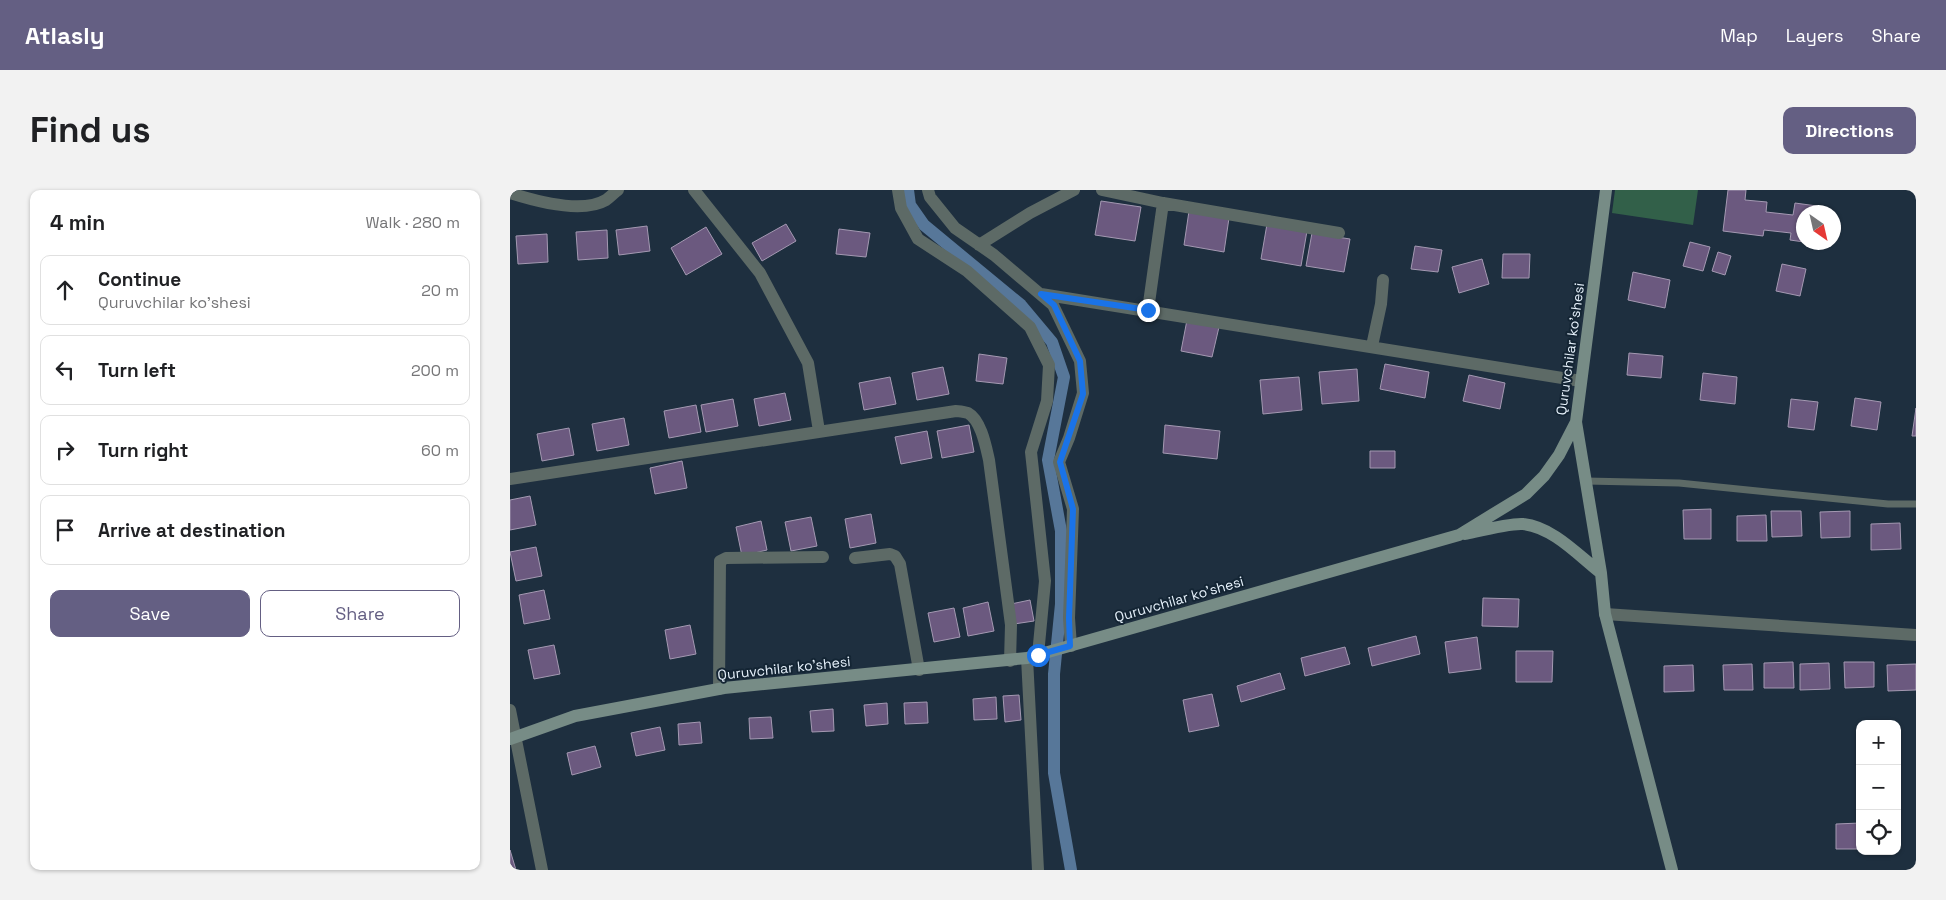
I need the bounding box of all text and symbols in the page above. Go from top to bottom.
text: Atlasly [25,20,104,51]
text: Map [1720,24,1758,47]
text: Layers [1786,24,1843,47]
text: Share [1871,24,1921,47]
button: Directions [1783,107,1916,154]
text: Find us [30,108,151,152]
north arrow [1796,205,1841,250]
text: 4 min [50,209,105,236]
text: Walk · 280 m [365,212,460,233]
text: Continue [98,267,181,292]
icon: ahead [51,276,79,304]
text: 20 m [421,280,459,301]
street label: Quruvchilar ko'shesi [1552,282,1588,416]
text: Quruvchilar ko'shesi [98,292,251,313]
route end [1137,299,1160,322]
icon: left [51,356,79,384]
text: Turn left [98,358,176,383]
text: 200 m [411,360,459,381]
icon: right [51,436,79,464]
text: Turn right [98,438,188,463]
text: 60 m [421,440,459,461]
icon: arrive [51,516,79,544]
text: Arrive at destination [98,518,286,543]
street label: Quruvchilar ko'shesi [1112,572,1246,626]
button: Save [50,590,250,637]
button: Share [260,590,460,637]
route start [1027,644,1050,667]
street label: Quruvchilar ko'shesi [717,652,851,684]
map controls [1856,720,1901,855]
button: + [1856,720,1901,765]
button: − [1856,765,1901,810]
button: locate [1856,810,1901,855]

